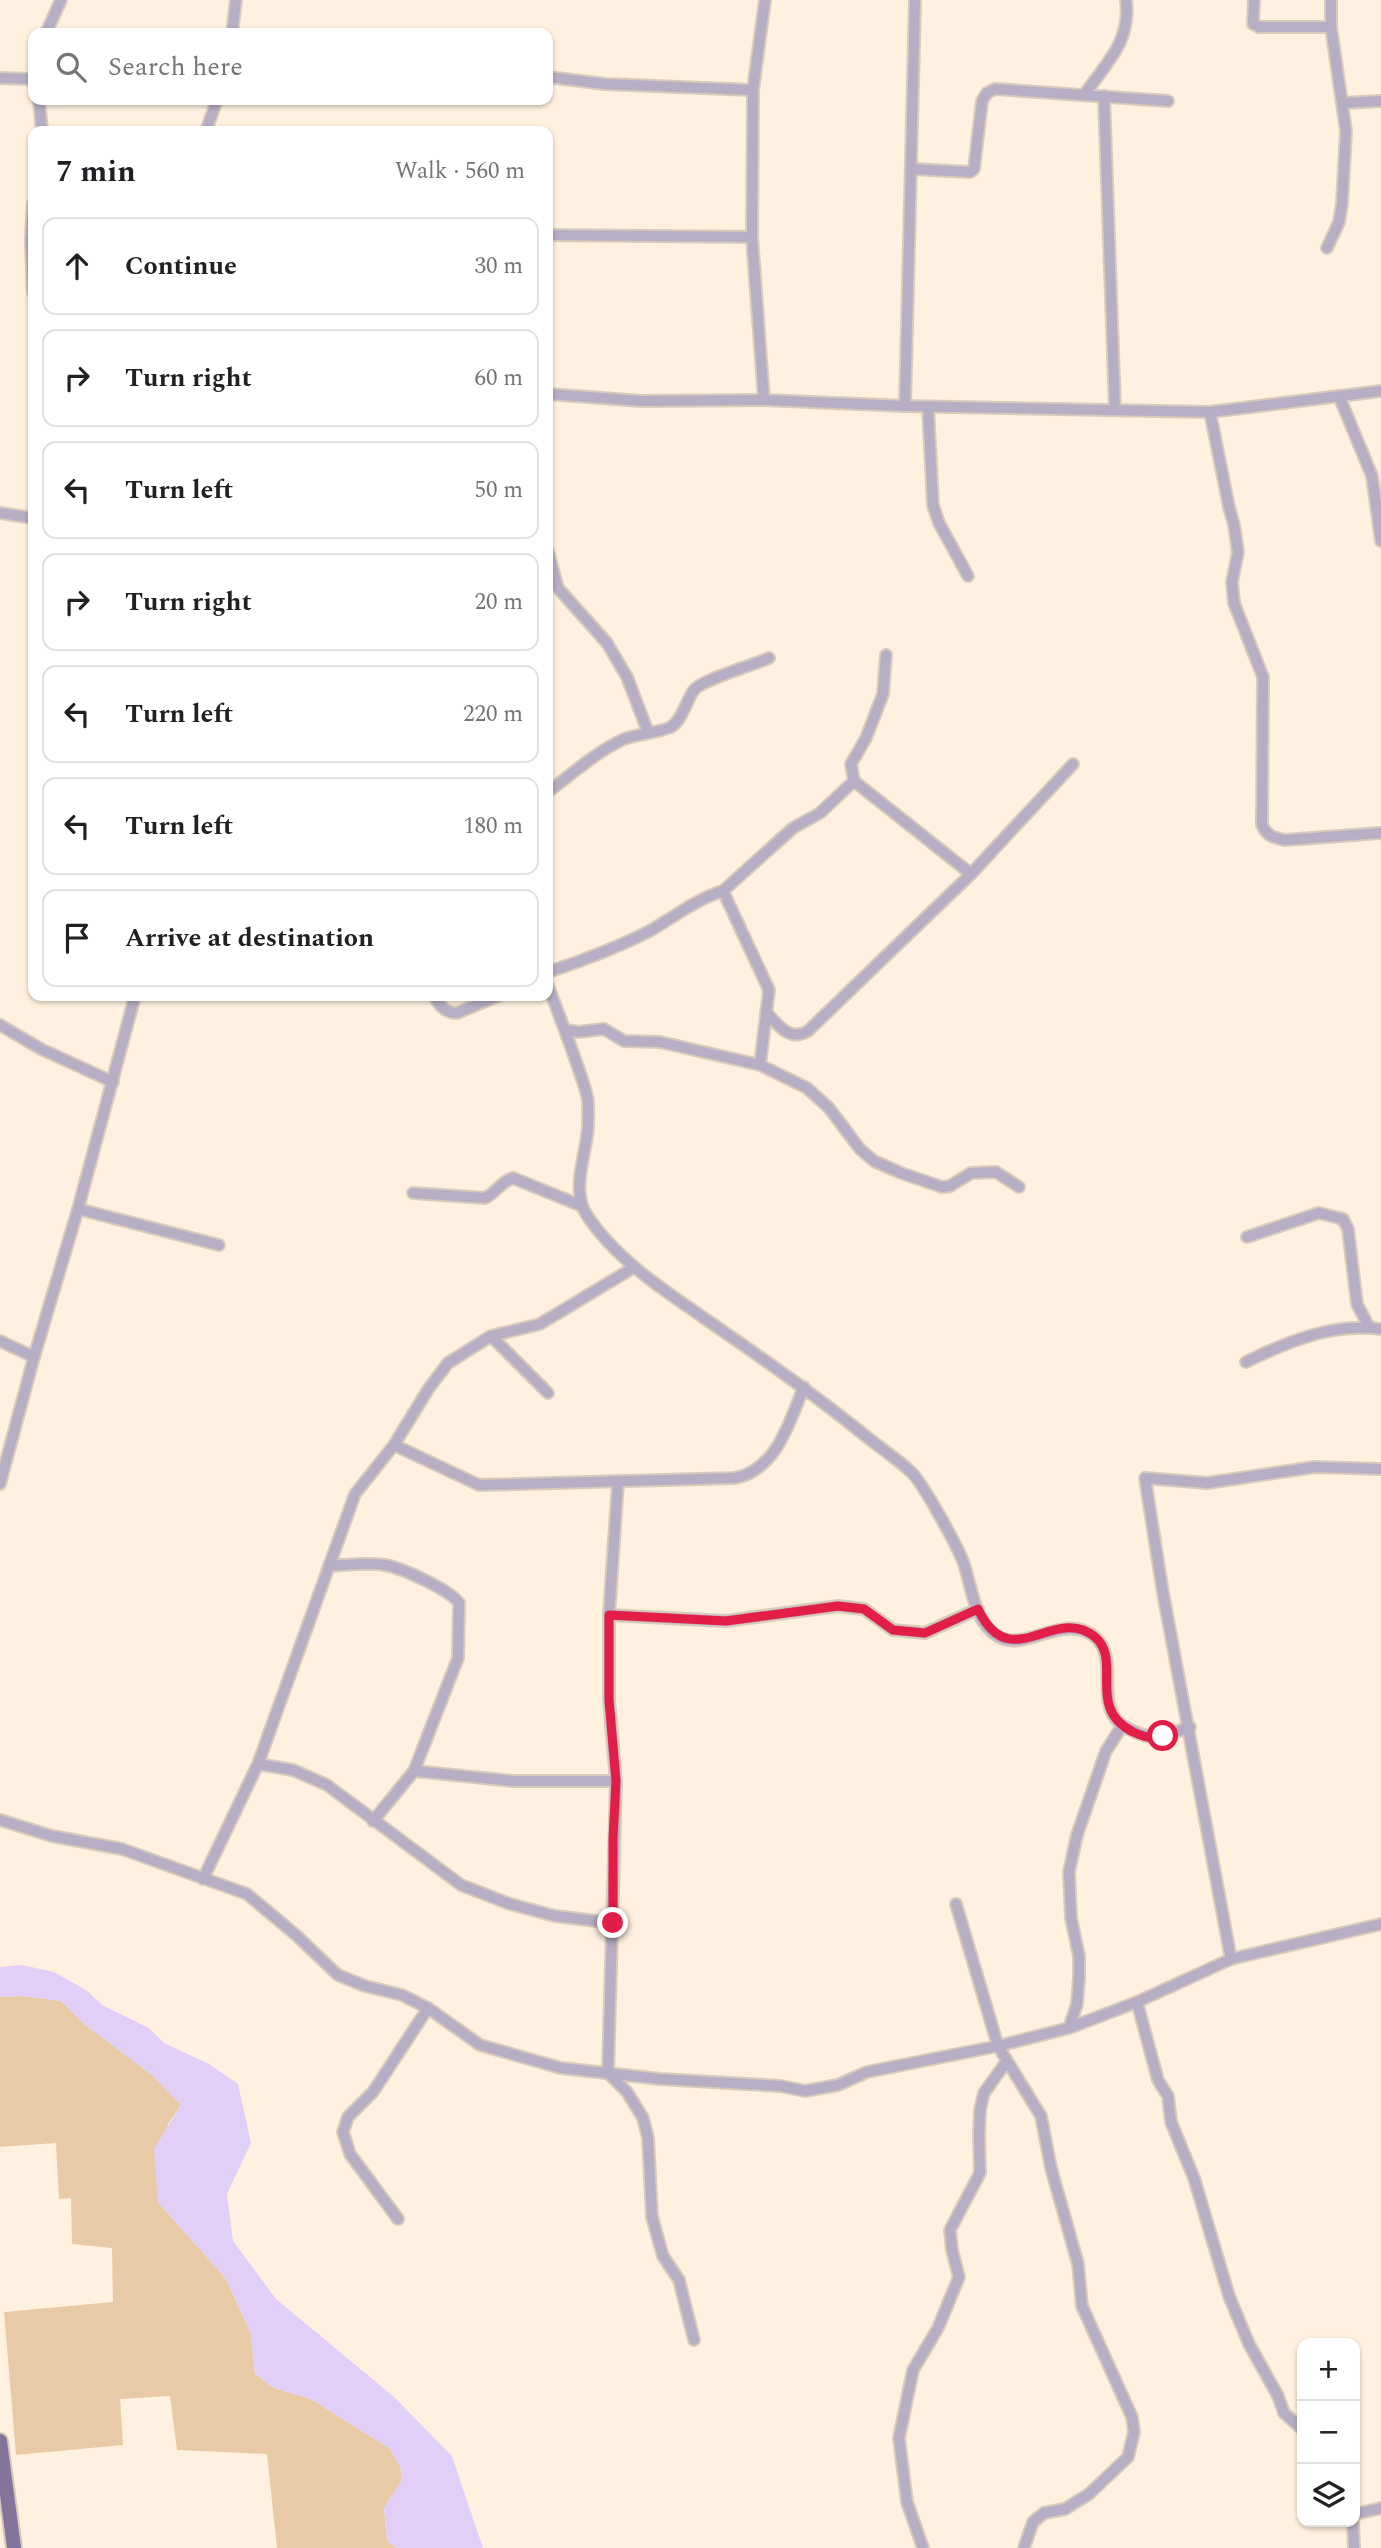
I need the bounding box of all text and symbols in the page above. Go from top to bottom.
search box [28,28,553,105]
text: Search here [108,47,243,87]
icon: search [52,48,90,86]
text: 7 min [56,149,136,195]
text: Walk · 560 m [395,154,525,189]
text: Continue [125,246,237,286]
icon: ahead [58,247,96,285]
text: 30 m [474,249,523,284]
text: Turn right [125,358,252,398]
icon: right [58,359,96,397]
text: 60 m [474,361,523,396]
text: Turn left [125,470,233,510]
icon: left [58,471,96,509]
text: 50 m [474,473,523,508]
text: Turn right [125,582,252,622]
icon: right [58,583,96,621]
text: 20 m [474,585,523,620]
text: Turn left [125,694,233,734]
icon: left [58,695,96,733]
text: 220 m [463,697,523,732]
text: Turn left [125,806,233,846]
icon: left [58,807,96,845]
text: 180 m [463,809,523,844]
text: Arrive at destination [125,918,374,958]
icon: arrive [58,919,96,957]
route start [1147,1720,1178,1751]
route end [597,1907,628,1938]
map controls [1297,2338,1360,2527]
button: + [1297,2338,1360,2401]
button: − [1297,2401,1360,2464]
button: layers [1297,2464,1360,2527]

